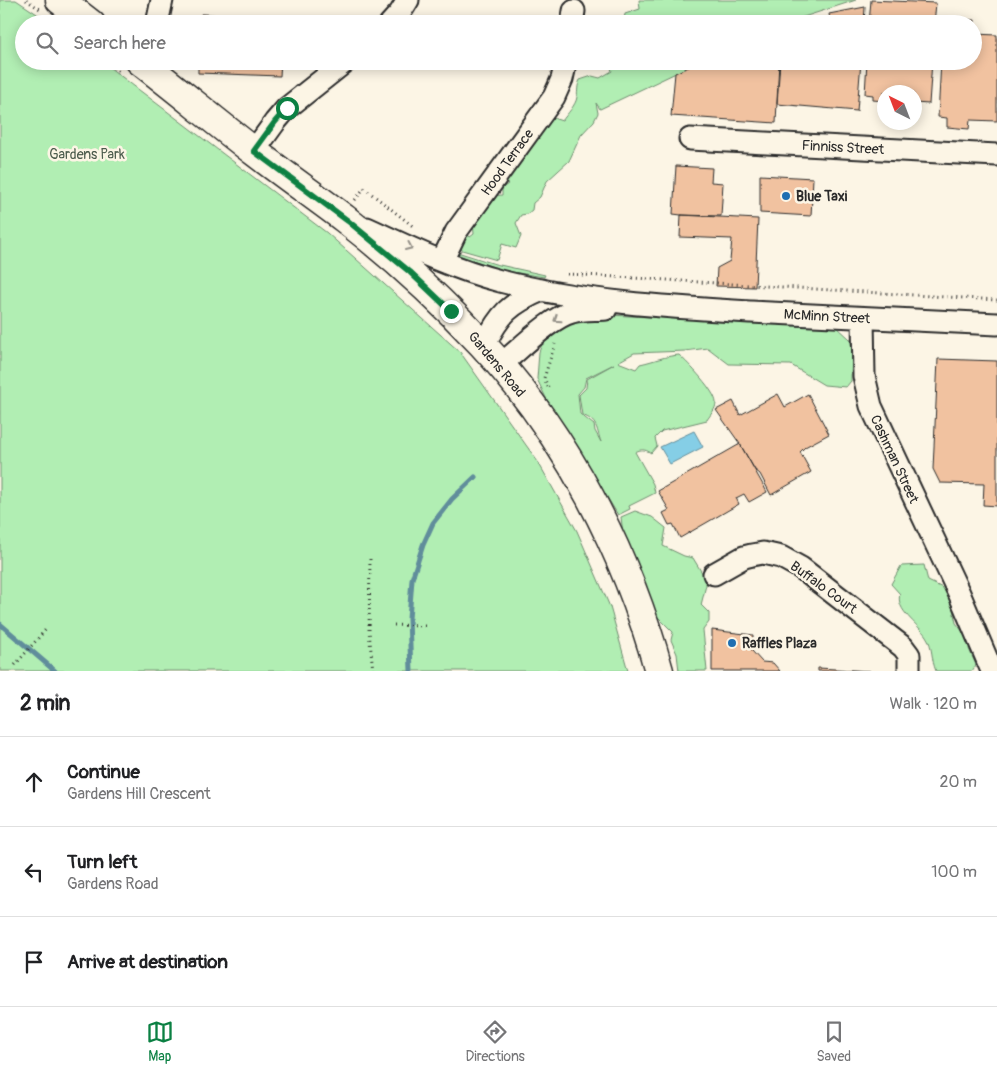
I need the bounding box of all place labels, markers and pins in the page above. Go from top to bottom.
place label: Blue Taxi [796,188,848,205]
marker: Blue Taxi [780,190,792,202]
place label: Raffles Plaza [742,635,817,652]
marker: Raffles Plaza [726,637,738,649]

